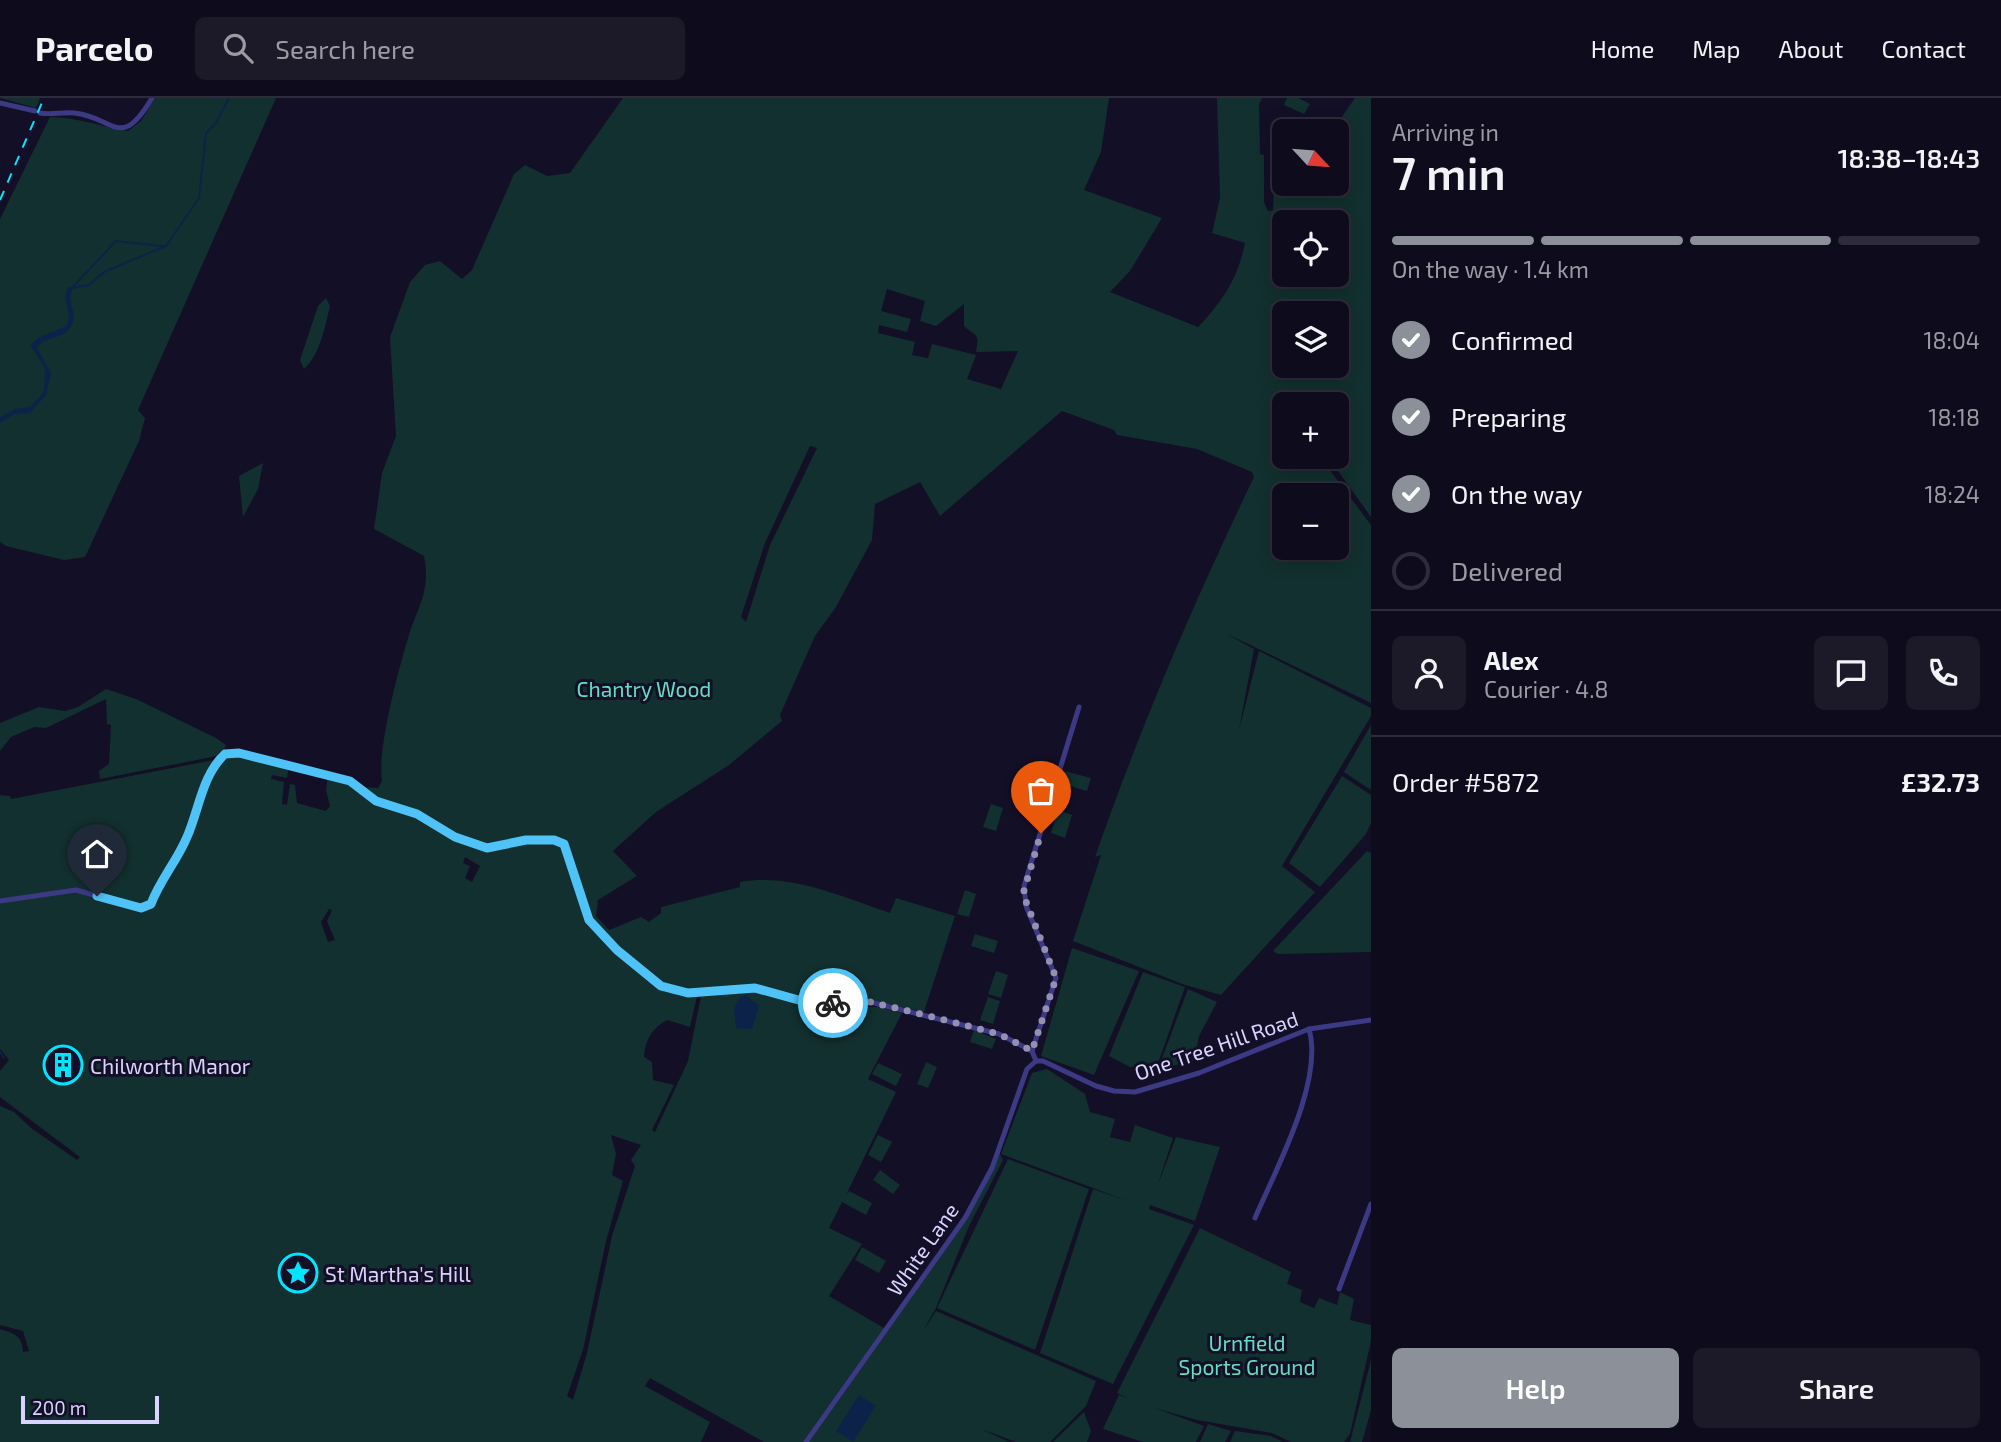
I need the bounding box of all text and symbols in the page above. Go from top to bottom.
search box [195,17,685,80]
text: Parcelo [35,28,153,68]
icon: search [219,29,257,67]
text: Search here [275,33,415,64]
text: Home [1591,34,1654,63]
text: Map [1692,34,1740,63]
text: About [1778,34,1844,63]
text: Contact [1882,34,1966,63]
text: Arriving in [1392,118,1499,146]
north arrow [1272,119,1349,196]
map controls [1272,119,1349,560]
text: 18:38–18:43 [1838,142,1980,173]
text: 7 min [1392,144,1506,199]
button: locate [1272,210,1349,287]
text: On the way · 1.4 km [1392,255,1589,283]
button: layers [1272,301,1349,378]
icon: check [1392,321,1430,359]
text: Confirmed [1451,324,1574,355]
text: 18:04 [1923,326,1980,354]
button: + [1272,392,1349,469]
icon: check [1392,398,1430,436]
text: Preparing [1451,401,1566,432]
text: 18:18 [1928,403,1980,431]
icon: check [1392,475,1430,513]
text: On the way [1451,478,1582,509]
text: 18:24 [1924,480,1980,508]
button: − [1272,483,1349,560]
text: Delivered [1451,555,1563,586]
button: person [1392,636,1466,710]
button: chat [1814,636,1888,710]
button: phone [1906,636,1980,710]
text: Alex [1484,644,1539,675]
text: Courier · 4.8 [1484,675,1608,703]
park label: Chantry Wood [577,676,711,701]
pin [1011,761,1071,833]
text: Order #5872 [1392,766,1540,797]
text: £32.73 [1901,766,1980,797]
icon: bag [1022,772,1060,810]
pin [67,824,127,896]
icon: home [78,835,116,873]
courier [798,968,868,1038]
icon: bike [814,984,852,1022]
street label: One Tree Hill Road [1131,1005,1301,1085]
building icon: Chilworth Manor [42,1044,84,1086]
place label: Chilworth Manor [90,1053,251,1078]
street label: White Lane [881,1198,963,1300]
place icon: St Martha's Hill [277,1252,319,1294]
place label: St Martha's Hill [325,1261,471,1286]
park label: Urnfield Sports Ground [1178,1330,1316,1379]
button: Help [1392,1348,1679,1428]
button: Share [1693,1348,1980,1428]
scale bar [21,1393,159,1425]
text: 200 m [32,1396,86,1419]

